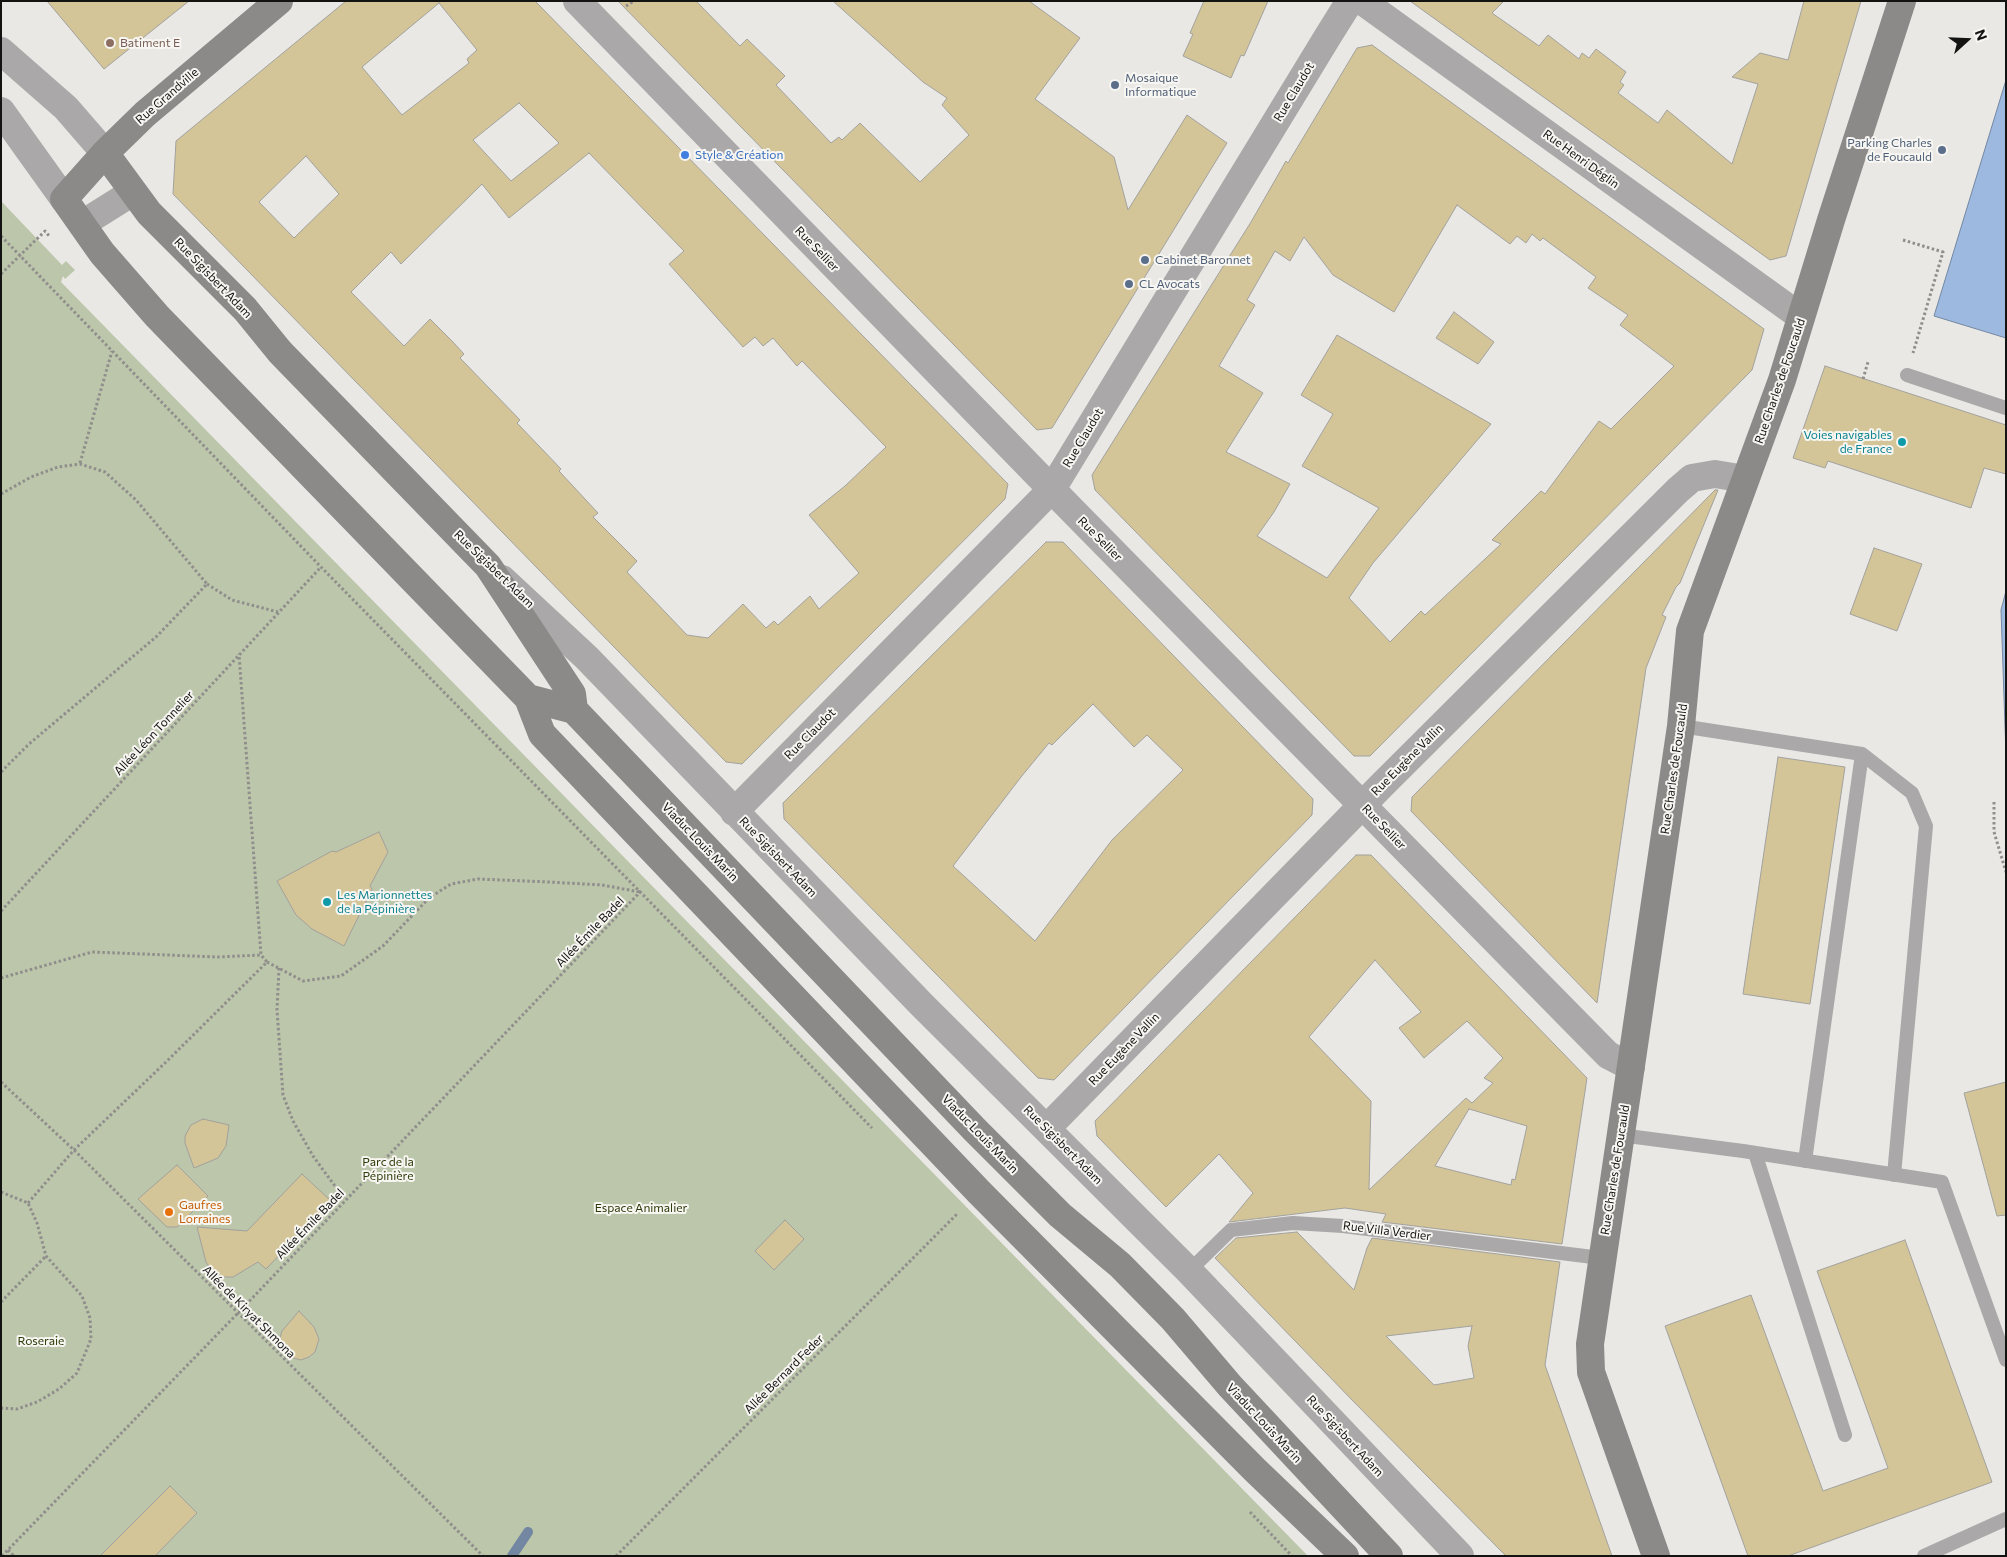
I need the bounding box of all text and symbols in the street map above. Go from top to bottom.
north arrow [1942,15,1992,65]
text: N [1972,27,1991,43]
place label: Batiment E [120,36,180,50]
marker: Batiment E [104,37,116,49]
street label: Rue Claudot [1271,60,1317,124]
street label: Rue Grandville [133,65,201,127]
place label: Mosaique Informatique [1125,71,1196,99]
marker: Mosaique Informatique [1109,79,1121,91]
street label: Rue Henri Déglin [1540,127,1622,191]
place label: Parking Charles de Foucauld [1847,136,1932,164]
marker: Parking Charles de Foucauld [1936,144,1948,156]
place label: Style & Création [695,148,783,162]
marker: Style & Création [679,149,691,161]
street label: Rue Sellier [792,224,842,274]
street label: Rue Sigisbert Adam [171,235,255,321]
place label: Cabinet Baronnet [1155,253,1251,267]
marker: Cabinet Baronnet [1139,254,1151,266]
place label: CL Avocats [1139,277,1200,291]
marker: CL Avocats [1123,278,1135,290]
street label: Rue Charles de Foucauld [1752,316,1808,446]
street label: Rue Claudot [1060,406,1106,470]
place label: Voies navigables de France [1803,428,1892,456]
marker: Voies navigables de France [1896,436,1908,448]
street label: Rue Sellier [1075,514,1125,564]
street label: Rue Sigisbert Adam [451,527,537,611]
street label: Allée Léon Tonnelier [111,688,197,778]
street label: Rue Charles de Foucauld [1658,703,1690,835]
street label: Rue Claudot [781,705,839,763]
street label: Rue Eugène Vallin [1368,721,1446,799]
street label: Viaduc Louis Marin [659,800,741,884]
street label: Rue Sellier [1359,802,1409,852]
street label: Rue Sigisbert Adam [736,814,820,900]
place label: Les Marionnettes de la Pépinière [337,888,432,916]
street label: Allée Émile Badel [553,894,627,970]
marker: Les Marionnettes de la Pépinière [321,896,333,908]
street label: Rue Eugène Vallin [1086,1010,1162,1088]
street label: Viaduc Louis Marin [939,1092,1021,1176]
street label: Rue Sigisbert Adam [1021,1103,1105,1187]
street label: Rue Charles de Foucauld [1598,1104,1632,1236]
park label: Parc de la Pépinière [362,1155,414,1183]
street label: Allée Émile Badel [273,1186,347,1262]
place label: Gaufres Lorraines [179,1198,231,1226]
park label: Espace Animalier [595,1201,687,1215]
marker: Gaufres Lorraines [163,1206,175,1218]
street label: Rue Villa Verdier [1342,1218,1432,1244]
street label: Allée de Kiryat Shmona [200,1263,298,1361]
street label: Allée Bernard Feder [741,1331,827,1417]
park label: Roseraie [18,1334,64,1348]
street label: Viaduc Louis Marin [1223,1380,1305,1466]
street label: Rue Sigisbert Adam [1304,1392,1386,1480]

